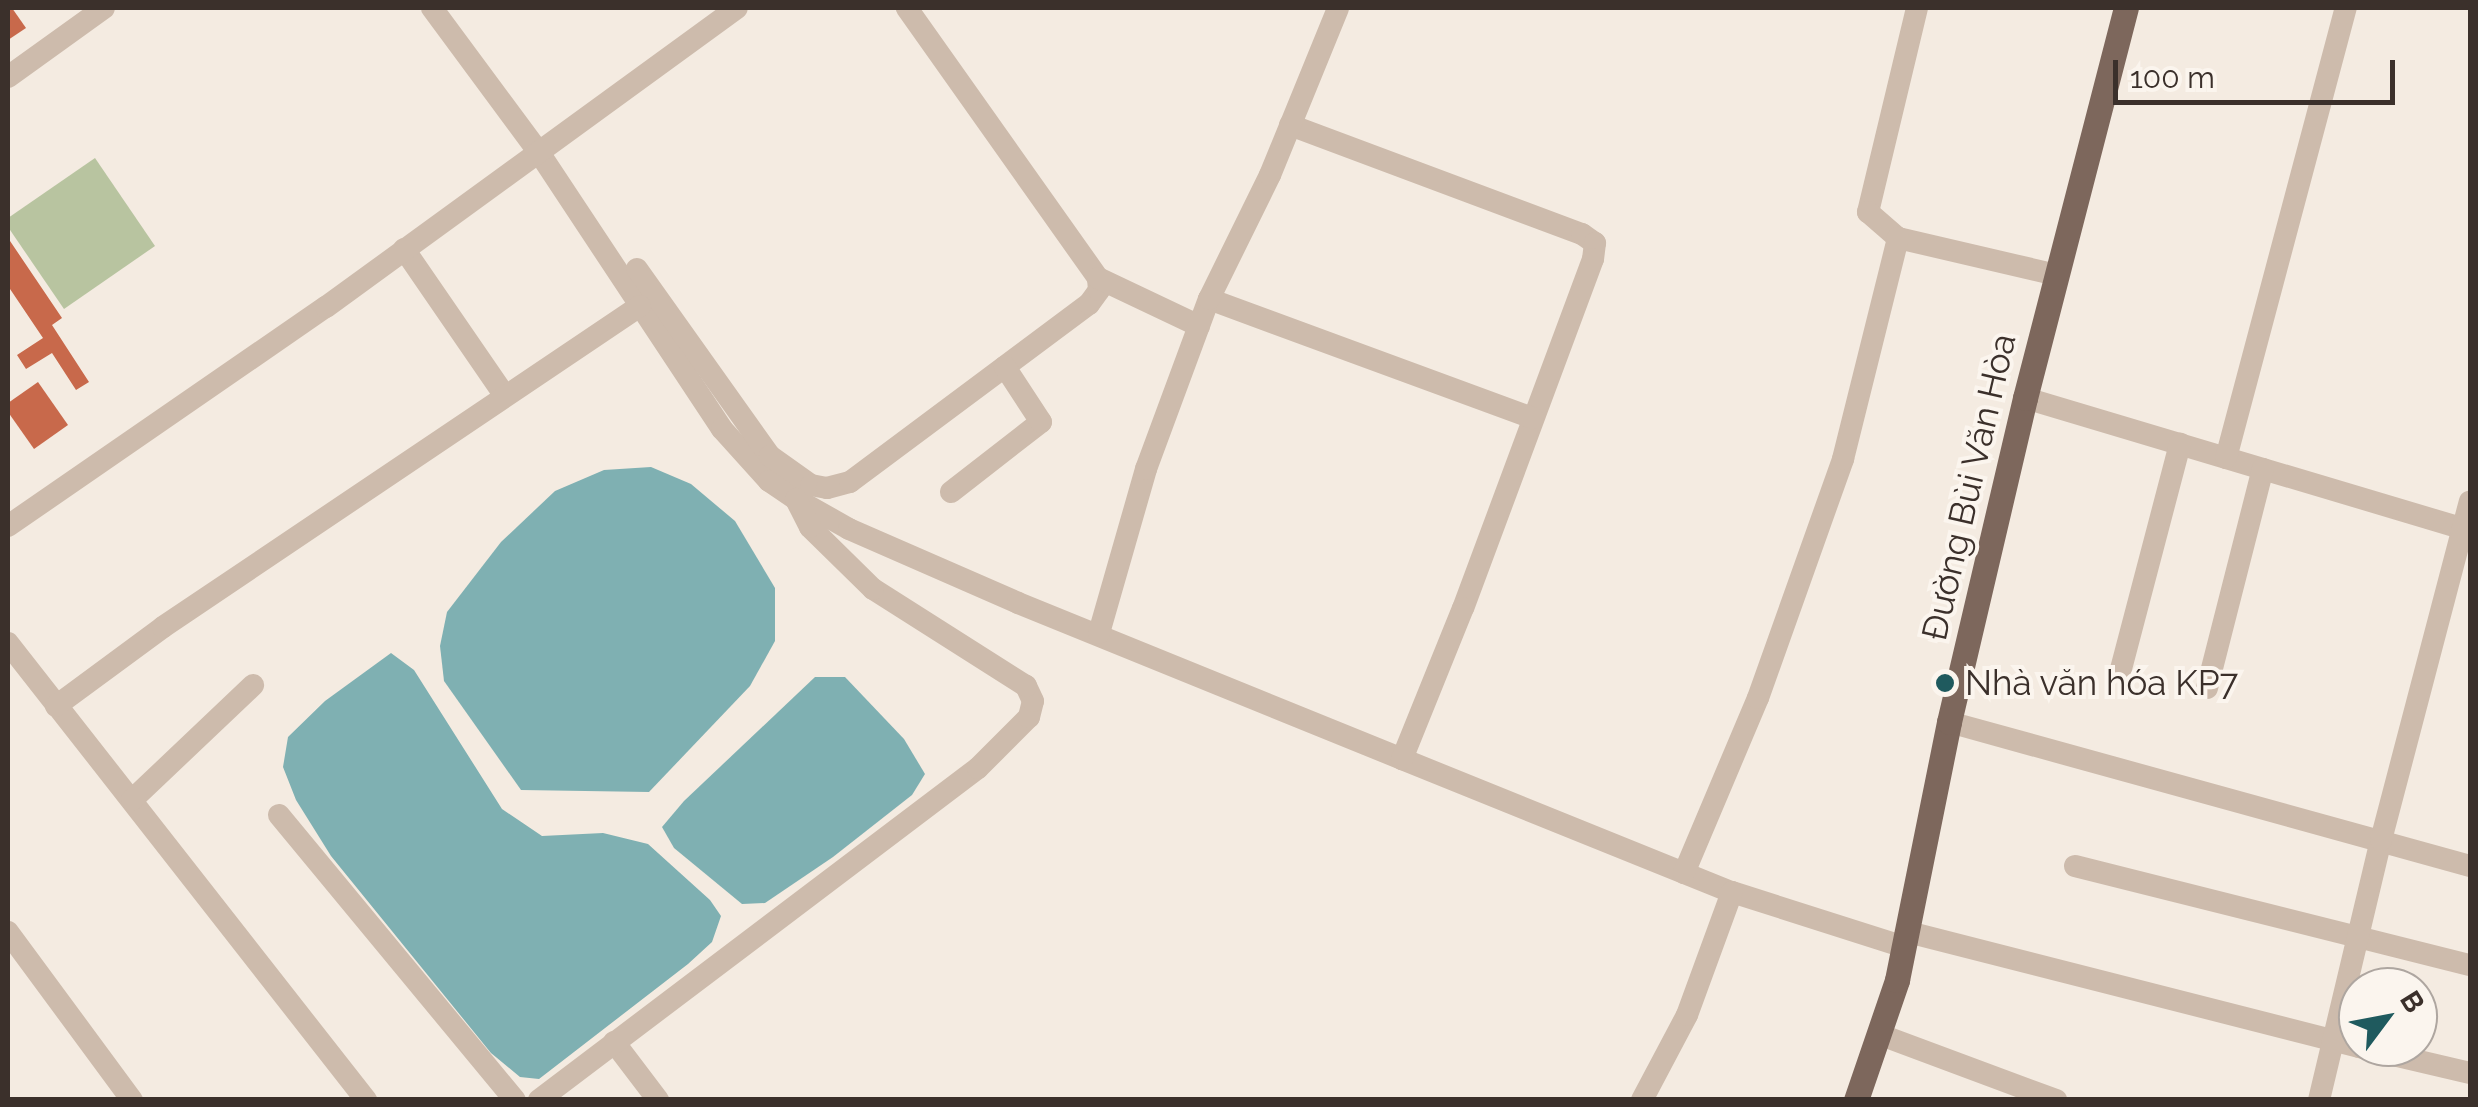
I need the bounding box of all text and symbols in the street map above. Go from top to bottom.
scale bar [2118,40,2400,102]
text: 100 m [2130,60,2215,95]
street label: Đường Bùi Văn Hòa [1913,329,2025,645]
place label: Nhà văn hóa KP7 [1965,662,2239,704]
marker: Nhà văn hóa KP7 [1934,672,1956,694]
north arrow [2338,967,2438,1067]
text: B [2393,985,2431,1019]

